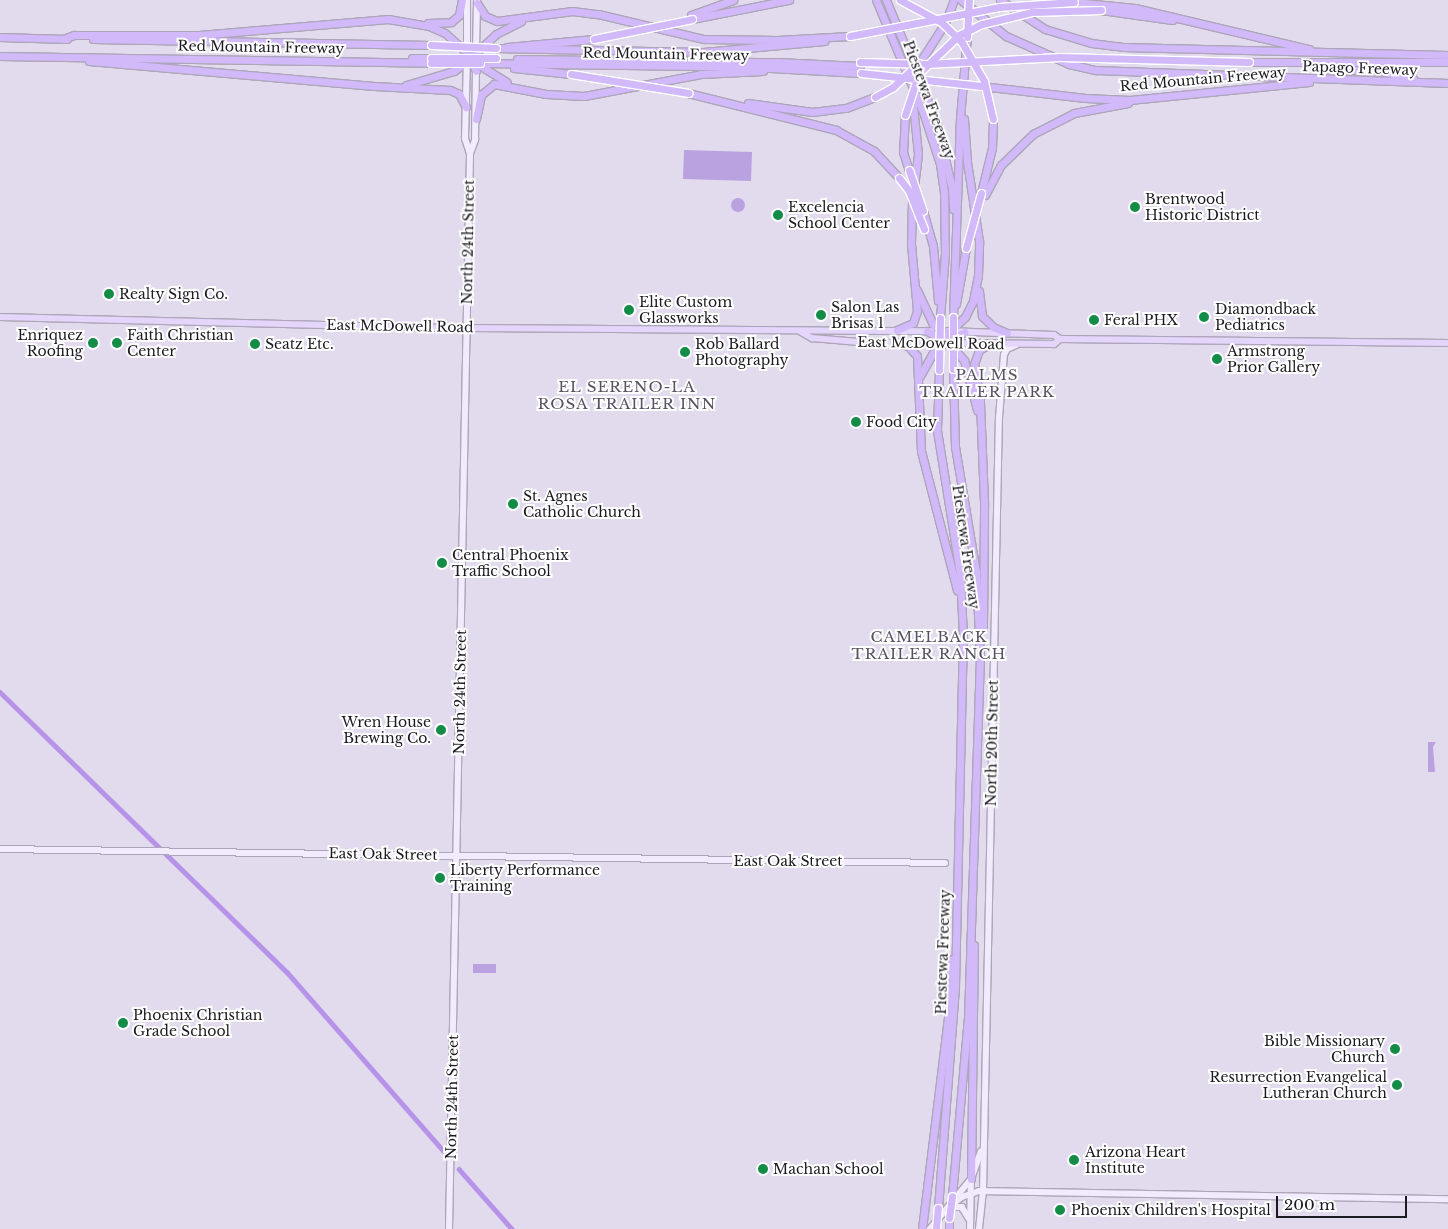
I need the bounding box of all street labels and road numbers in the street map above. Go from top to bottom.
street label: Red Mountain Freeway [177,37,345,57]
street label: Piestewa Freeway [900,38,958,162]
street label: Red Mountain Freeway [582,44,750,64]
street label: Papago Freeway [1302,58,1418,78]
street label: Red Mountain Freeway [1119,63,1287,95]
street label: North 24th Street [459,179,477,305]
street label: East McDowell Road [326,316,474,336]
street label: East McDowell Road [857,333,1005,353]
street label: Piestewa Freeway [949,484,983,610]
street label: North 24th Street [451,629,469,755]
street label: North 20th Street [982,680,1002,806]
street label: East Oak Street [328,845,438,863]
street label: East Oak Street [733,853,843,869]
street label: Piestewa Freeway [932,889,954,1015]
street label: North 24th Street [443,1034,461,1160]

